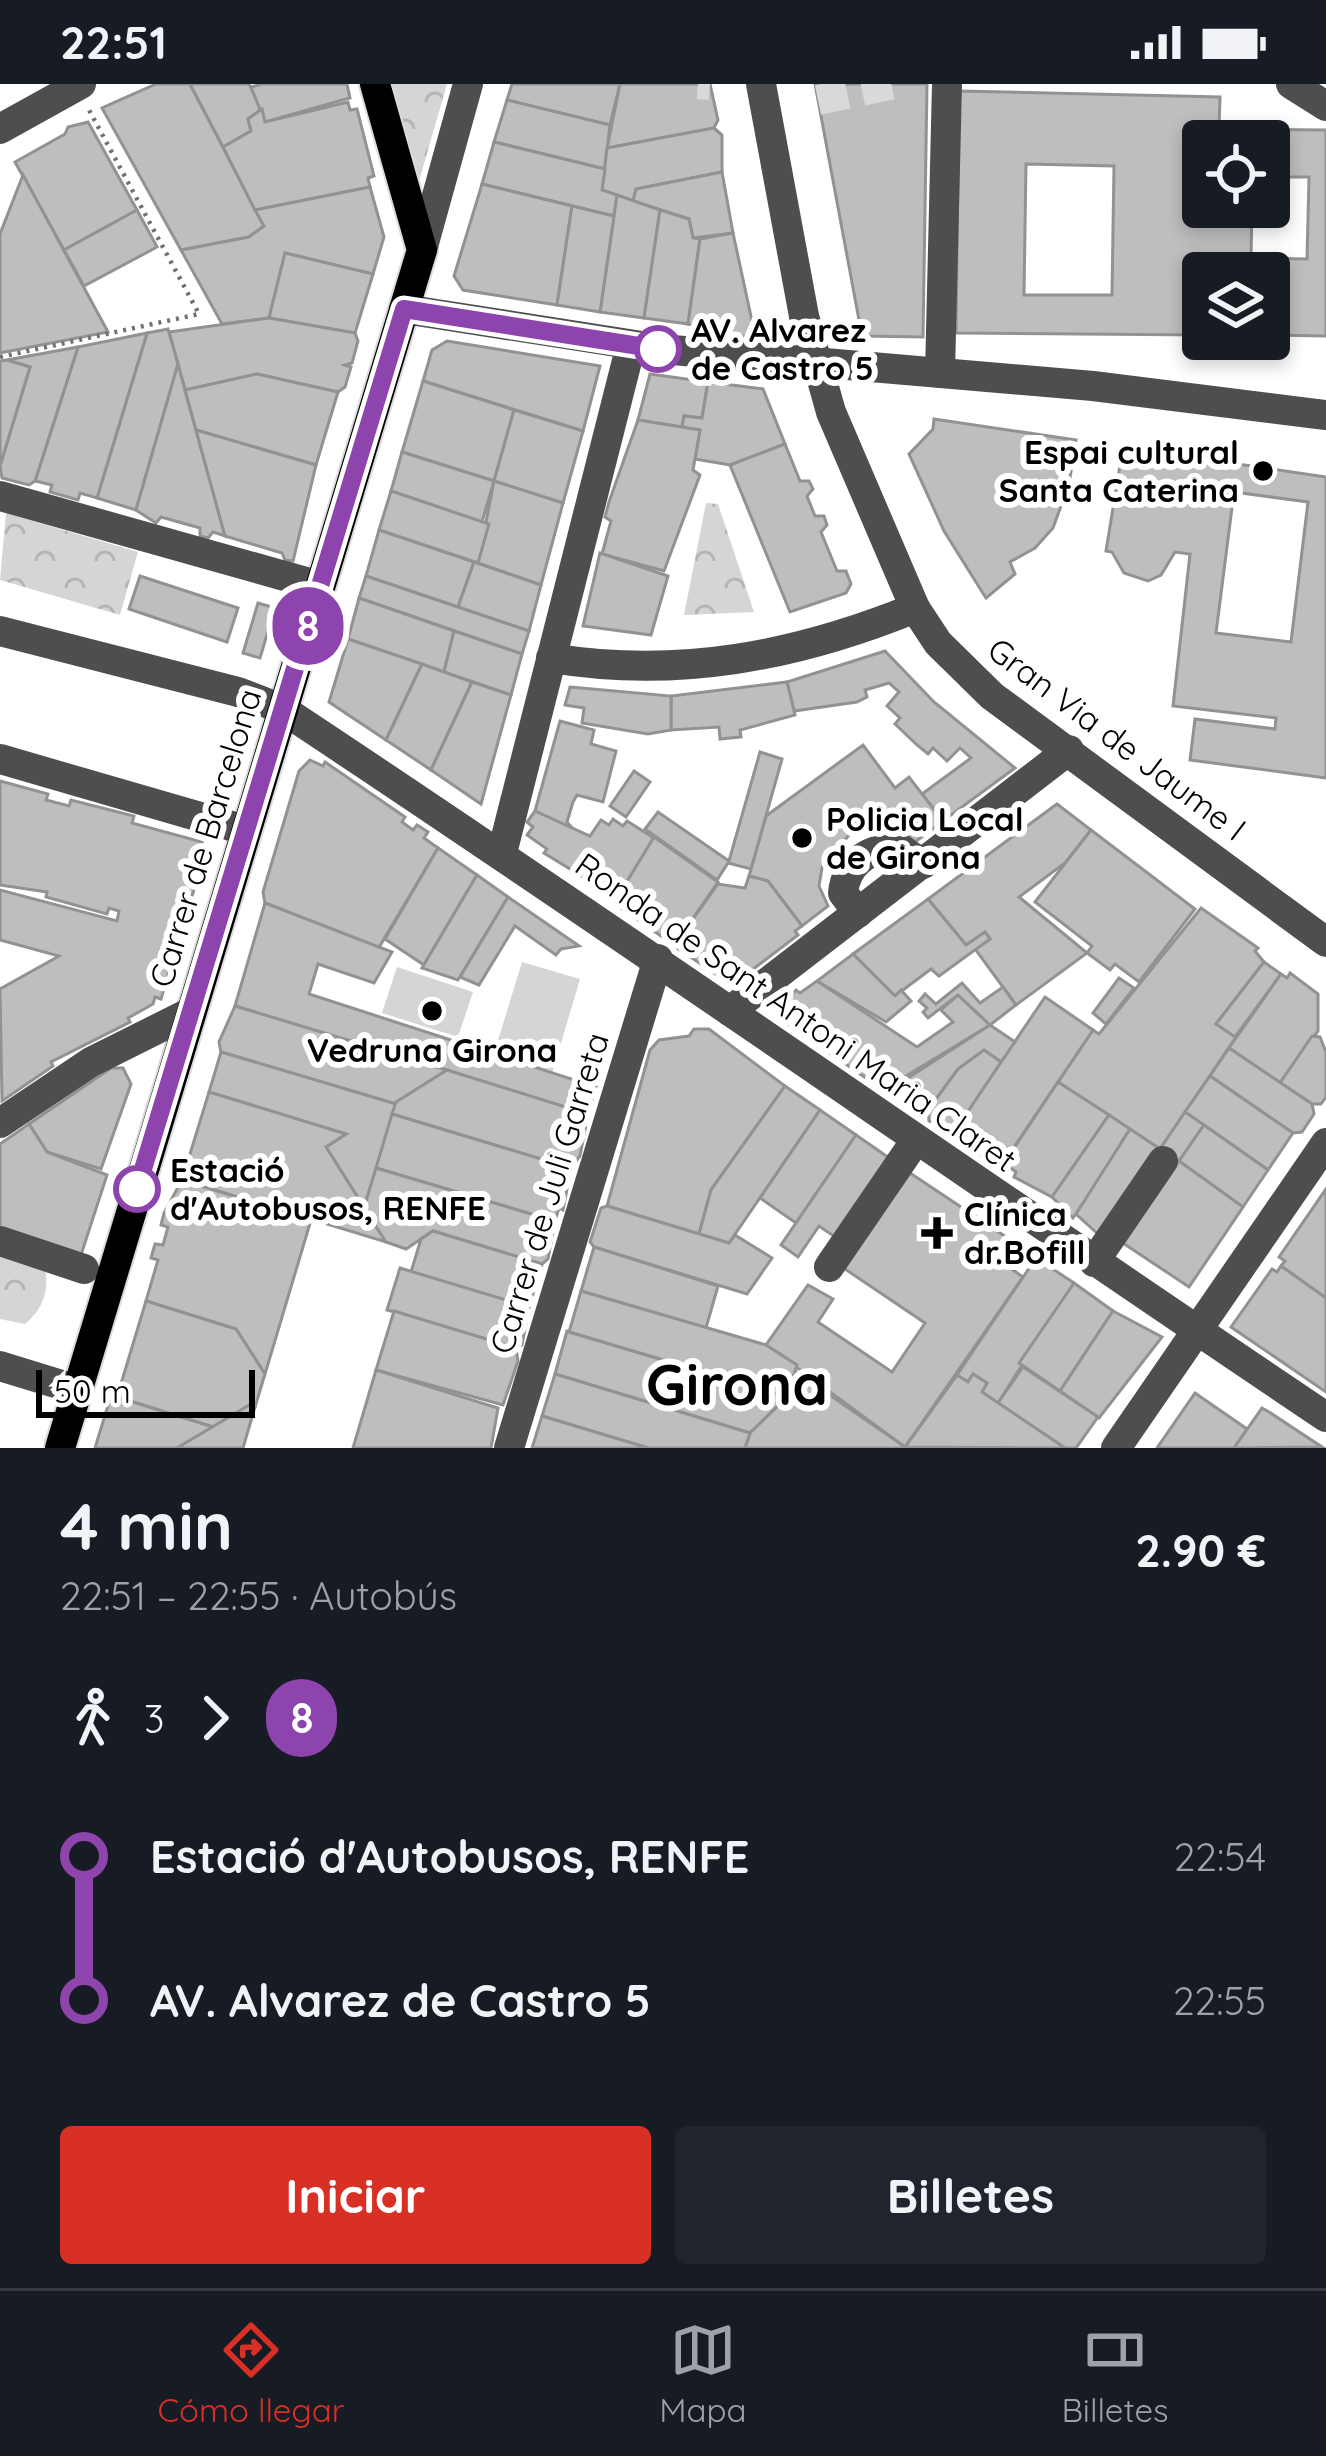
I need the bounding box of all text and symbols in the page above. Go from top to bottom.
text: 22:51 [60,14,167,70]
map controls [1182,120,1290,360]
button: locate [1182,120,1290,228]
button: layers [1182,252,1290,360]
place label: AV. Alvarez de Castro 5 [691,309,874,388]
marker: AV. Alvarez de Castro 5 [636,327,680,371]
place label: Espai cultural Santa Caterina [999,431,1239,510]
marker: Espai cultural Santa Caterina [1250,458,1276,484]
line badge: 8 [269,587,347,665]
text: 8 [296,599,320,652]
street label: Gran Via de Jaume I [980,628,1254,849]
street label: Carrer de Barcelona [140,684,269,992]
place label: Policia Local de Girona [826,798,1024,877]
marker: Policia Local de Girona [789,825,815,851]
street label: Ronda de Sant Antoni Maria Claret [568,843,1025,1180]
marker: Vedruna Girona [419,998,445,1024]
street label: Carrer de Juli Garreta [480,1027,617,1358]
place label: Vedruna Girona [307,1029,557,1070]
place label: Estació d'Autobusos, RENFE [170,1149,486,1228]
marker: Estació d'Autobusos, RENFE [115,1167,159,1211]
place label: Clínica dr.Bofill [964,1193,1086,1272]
marker: Clínica dr.Bofill [921,1217,953,1249]
district label: Girona [646,1348,828,1419]
scale bar [36,1364,255,1417]
text: 50 m [54,1370,131,1411]
text: 4 min [60,1484,233,1567]
text: 2.90 € [1135,1522,1266,1578]
text: 22:51 – 22:55 · Autobús [60,1571,457,1620]
icon: walk [60,1685,126,1751]
icon: forward [182,1685,248,1751]
text: 8 [290,1691,313,1744]
text: 3 [144,1694,164,1743]
text: Estació d'Autobusos, RENFE [150,1828,749,1884]
text: 22:54 [1174,1832,1266,1881]
text: AV. Alvarez de Castro 5 [150,1972,651,2028]
text: 22:55 [1173,1976,1266,2025]
button: Iniciar [60,2126,651,2264]
button: Billetes [675,2126,1266,2264]
tab: Cómo llegar [157,2317,344,2430]
tab: Mapa [659,2317,747,2430]
tab: Billetes [1061,2317,1169,2430]

